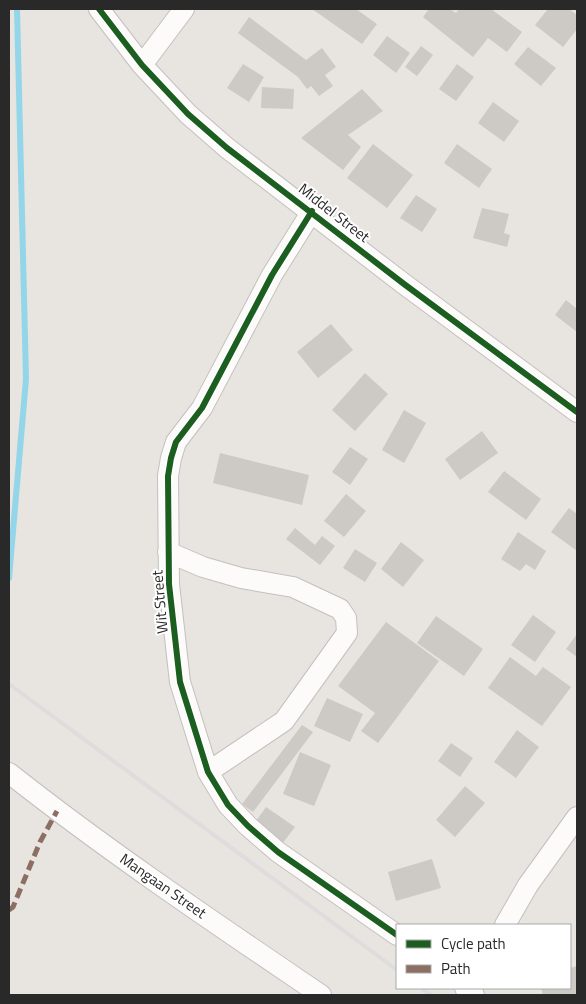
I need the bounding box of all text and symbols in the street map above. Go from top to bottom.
street label: Middel Street [294,177,375,248]
street label: Wit Street [145,569,174,635]
street label: Mangaan Street [115,847,212,924]
legend [396,924,571,989]
text: Cycle path [441,932,506,955]
text: Path [441,957,471,980]

